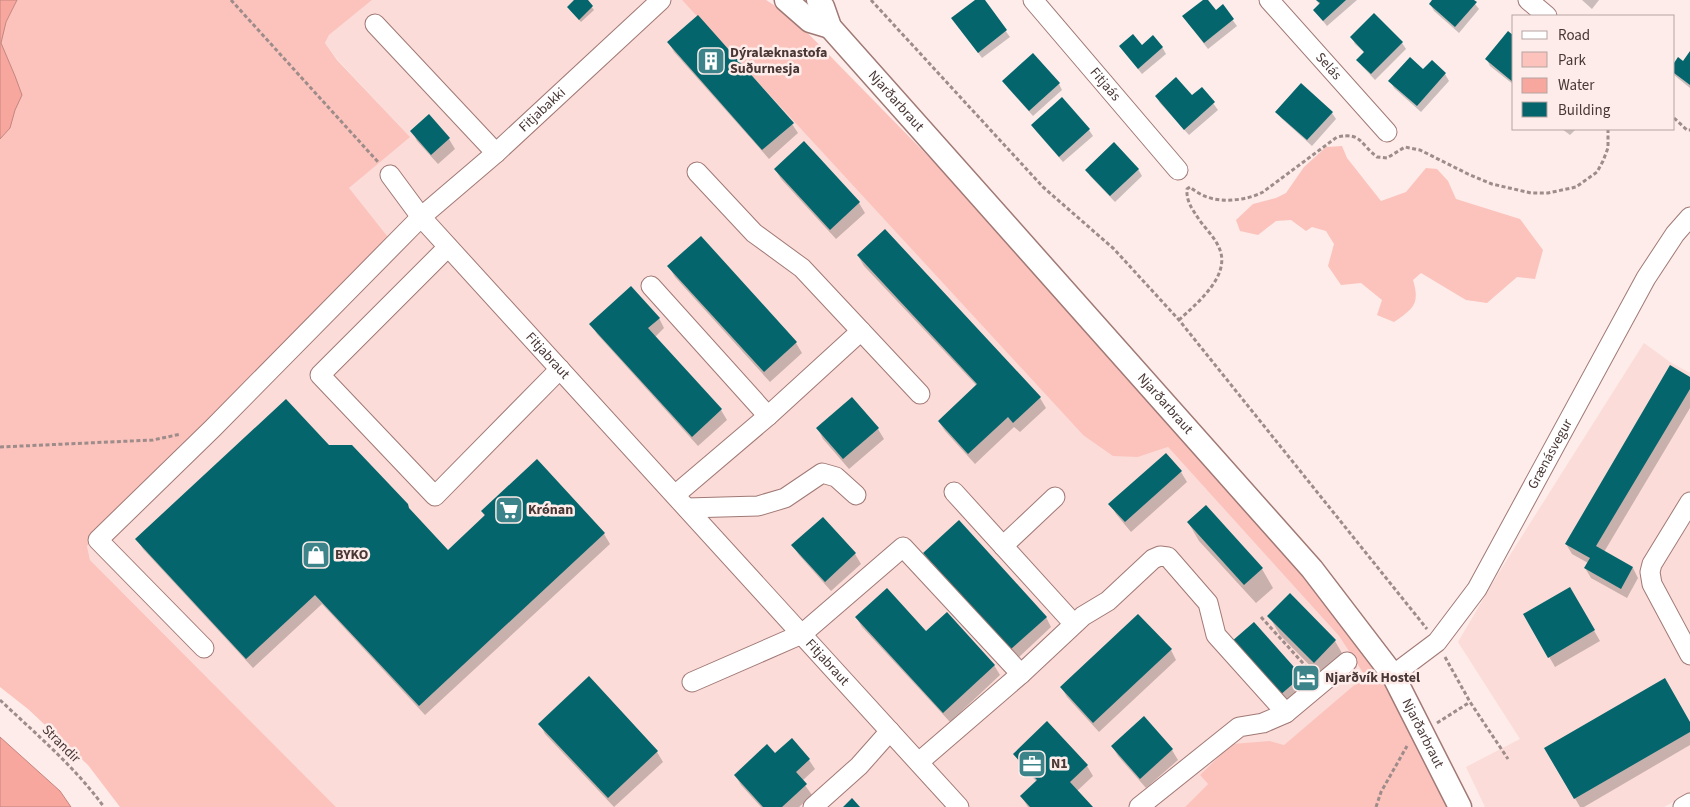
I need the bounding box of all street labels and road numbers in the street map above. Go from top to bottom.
street label: Selás [1311,48,1346,85]
street label: Fitjaás [1085,63,1125,106]
street label: Njarðarbraut [863,66,929,136]
street label: Fitjabakki [514,83,570,137]
street label: Fitjabraut [521,328,574,384]
street label: Njarðarbraut [1132,369,1198,439]
street label: Grænásvegur [1523,415,1578,493]
street label: Fitjabraut [800,634,854,691]
street label: Njarðarbraut [1397,695,1449,772]
street label: Strandir [37,720,85,768]

